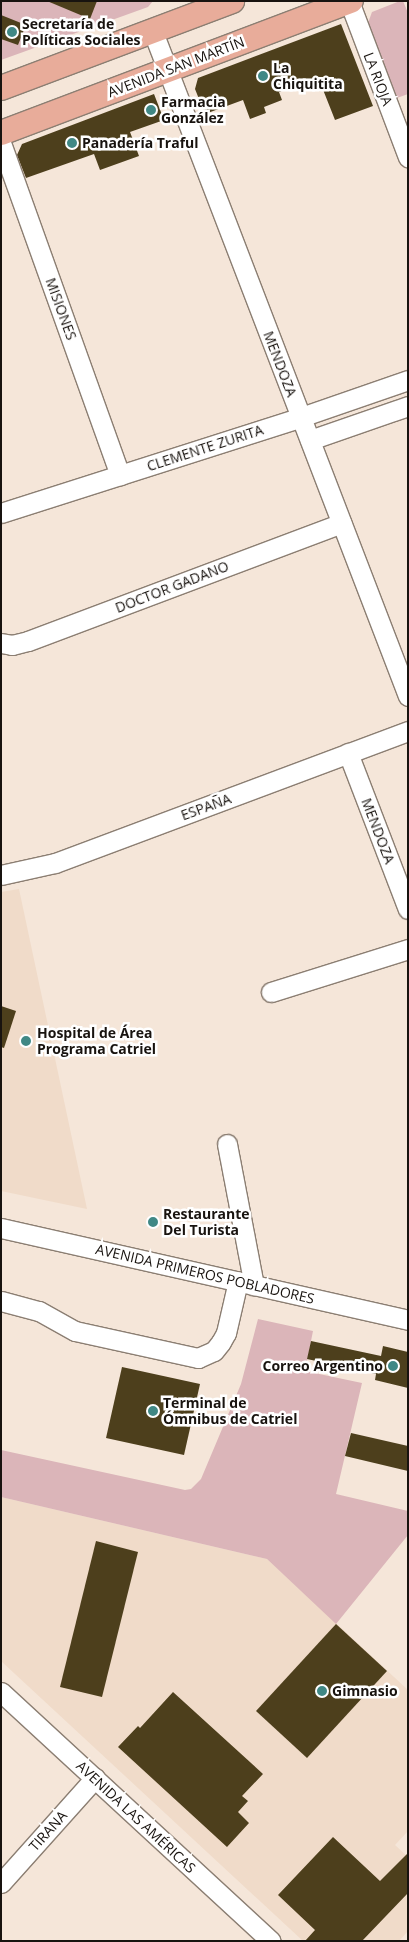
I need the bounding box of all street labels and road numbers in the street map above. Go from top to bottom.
street label: AVENIDA SAN MARTÍN [105,33,247,101]
street label: LA RIOJA [360,50,396,108]
street label: MISIONES [42,276,80,342]
street label: MENDOZA [260,329,300,399]
street label: CLEMENTE ZURITA [145,421,265,475]
street label: DOCTOR GADANO [113,558,231,616]
street label: ESPAÑA [179,790,233,824]
street label: MENDOZA [358,796,398,866]
street label: AVENIDA PRIMEROS POBLADORES [94,1241,316,1307]
street label: AVENIDA LAS AMÉRICAS [73,1757,199,1877]
street label: TIRANA [26,1807,70,1855]

